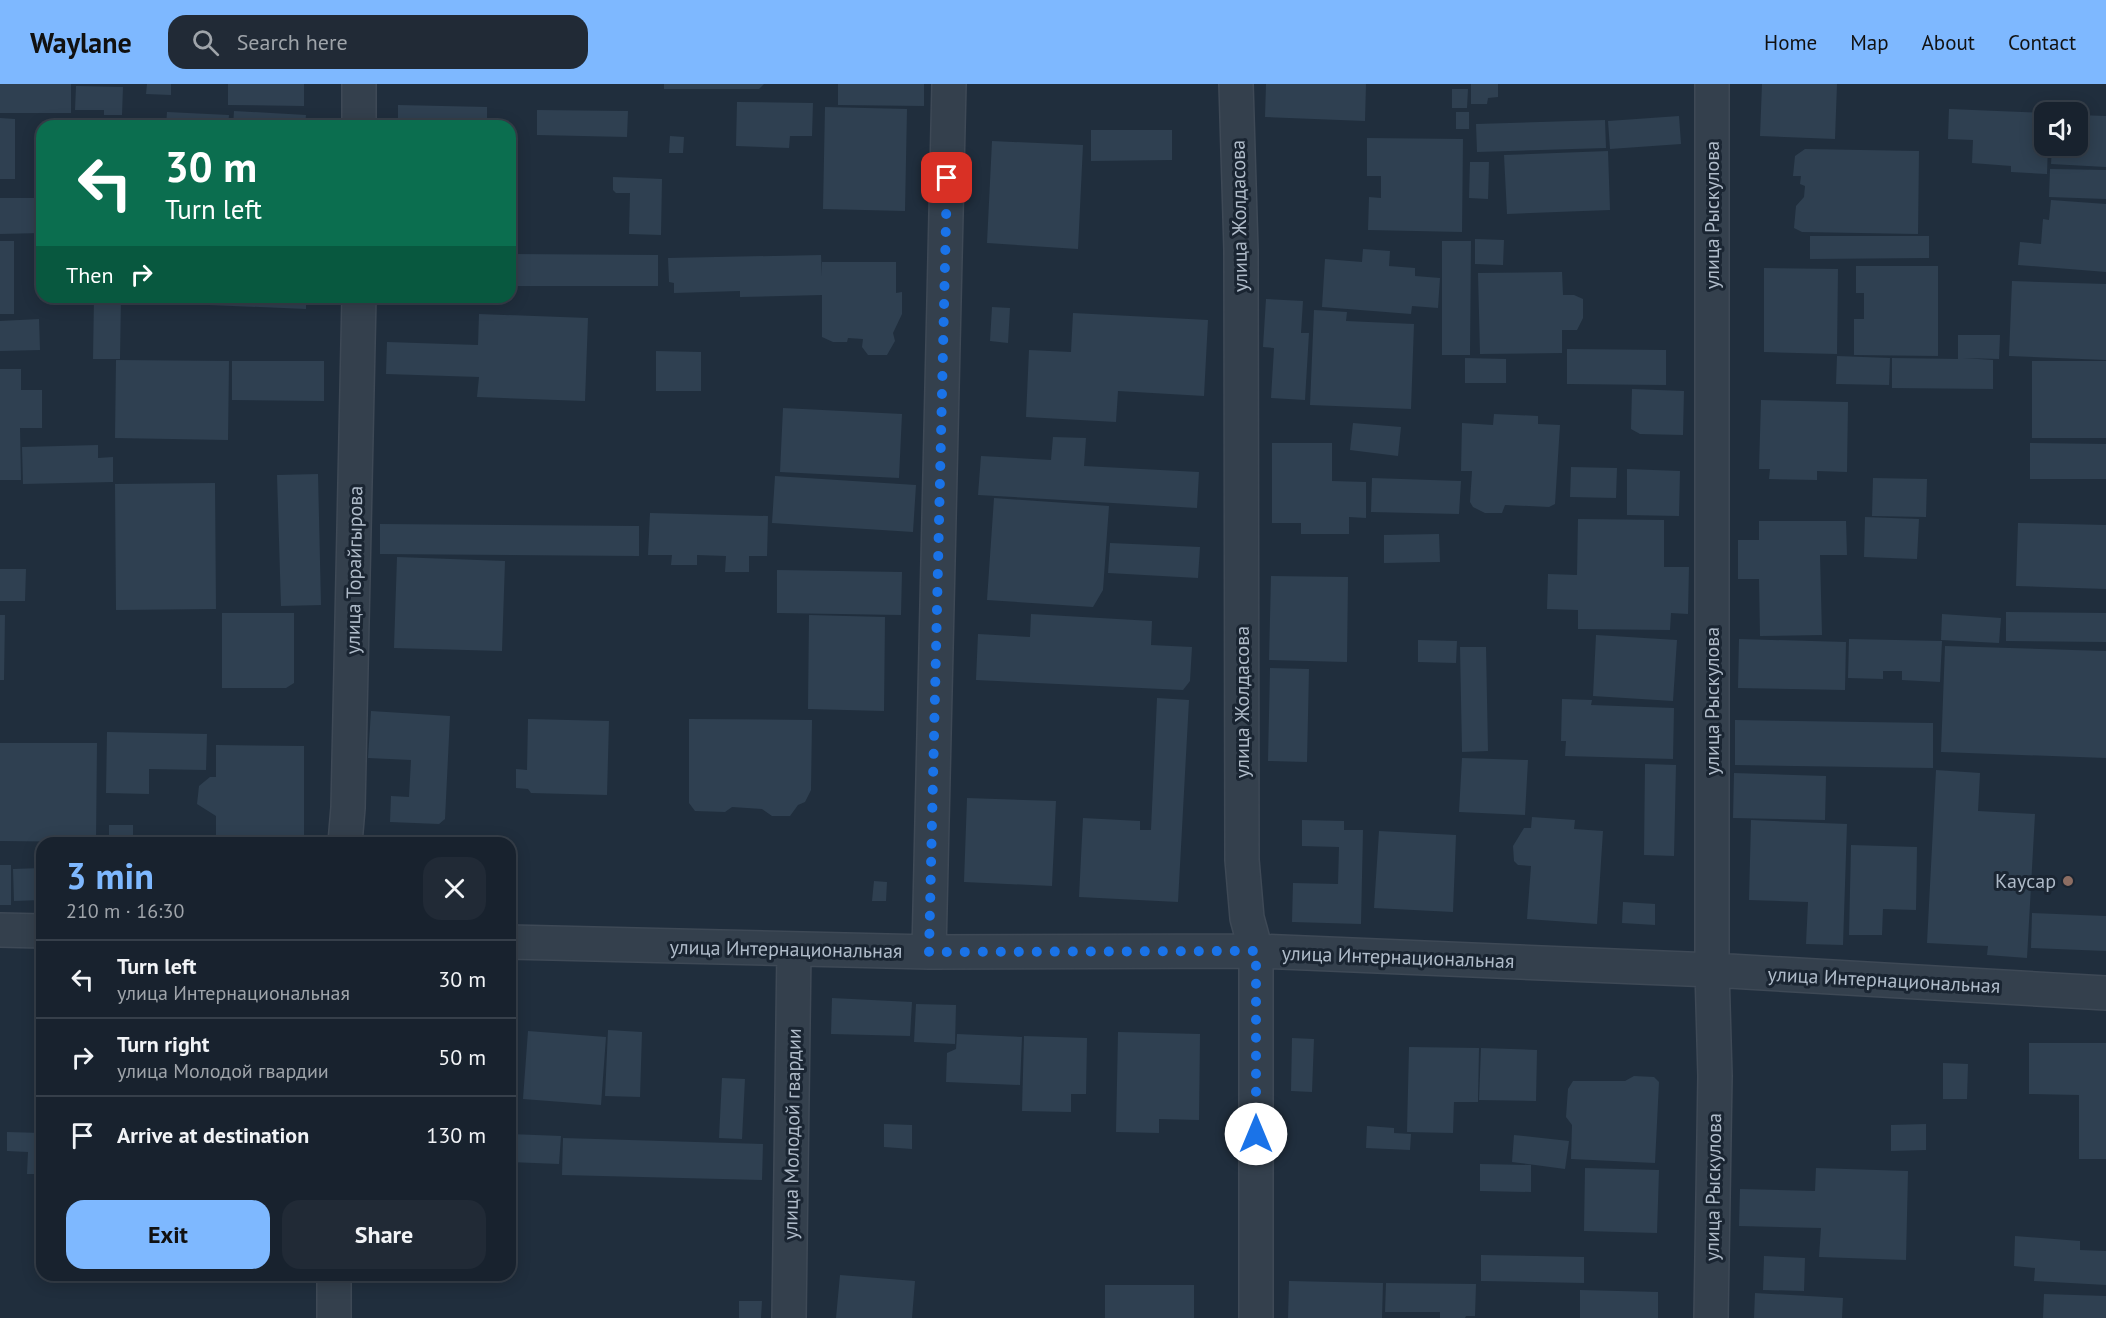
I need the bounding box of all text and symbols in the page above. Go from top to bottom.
search box [168,15,588,69]
text: Waylane [30,24,132,61]
icon: search [189,26,222,59]
text: Search here [237,28,348,56]
text: Home [1764,29,1817,56]
text: Map [1850,29,1889,56]
text: About [1922,29,1975,56]
text: Contact [2008,29,2076,56]
map controls [2034,102,2088,156]
button: sound [2034,102,2088,156]
text: 30 m [165,139,257,194]
street label: улица Жолдасова [1225,140,1253,292]
street label: улица Рыскулова [1699,141,1725,289]
icon: left [66,144,144,222]
pin [921,152,972,203]
icon: arrive [930,161,963,194]
text: Turn left [165,192,262,226]
icon: right [125,258,158,291]
text: Then [66,261,113,289]
street label: улица Торайгырова [340,486,368,654]
street label: улица Жолдасова [1229,626,1255,778]
street label: улица Рыскулова [1699,627,1725,775]
text: 3 min [66,852,154,899]
button: close [423,857,486,920]
place label: Каусар [1995,868,2056,894]
marker: Каусар [2061,874,2075,888]
text: 210 m · 16:30 [66,898,184,924]
street label: улица Интернациональная [669,934,903,964]
street label: улица Интернациональная [1281,940,1515,974]
text: Turn left [117,952,197,980]
street label: улица Интернациональная [1767,961,2001,999]
icon: left [66,963,99,996]
text: 30 m [438,965,486,993]
text: улица Интернациональная [117,980,350,1006]
street label: улица Молодой гвардии [777,1028,807,1240]
text: Turn right [117,1030,209,1058]
icon: right [66,1041,99,1074]
text: 50 m [438,1043,486,1071]
text: улица Молодой гвардии [117,1058,329,1084]
position arrow [1224,1102,1288,1166]
street label: улица Рыскулова [1699,1113,1727,1261]
icon: arrive [66,1119,99,1152]
text: Arrive at destination [117,1121,309,1149]
text: 130 m [426,1121,486,1149]
button: Exit [66,1200,270,1269]
button: Share [282,1200,486,1269]

